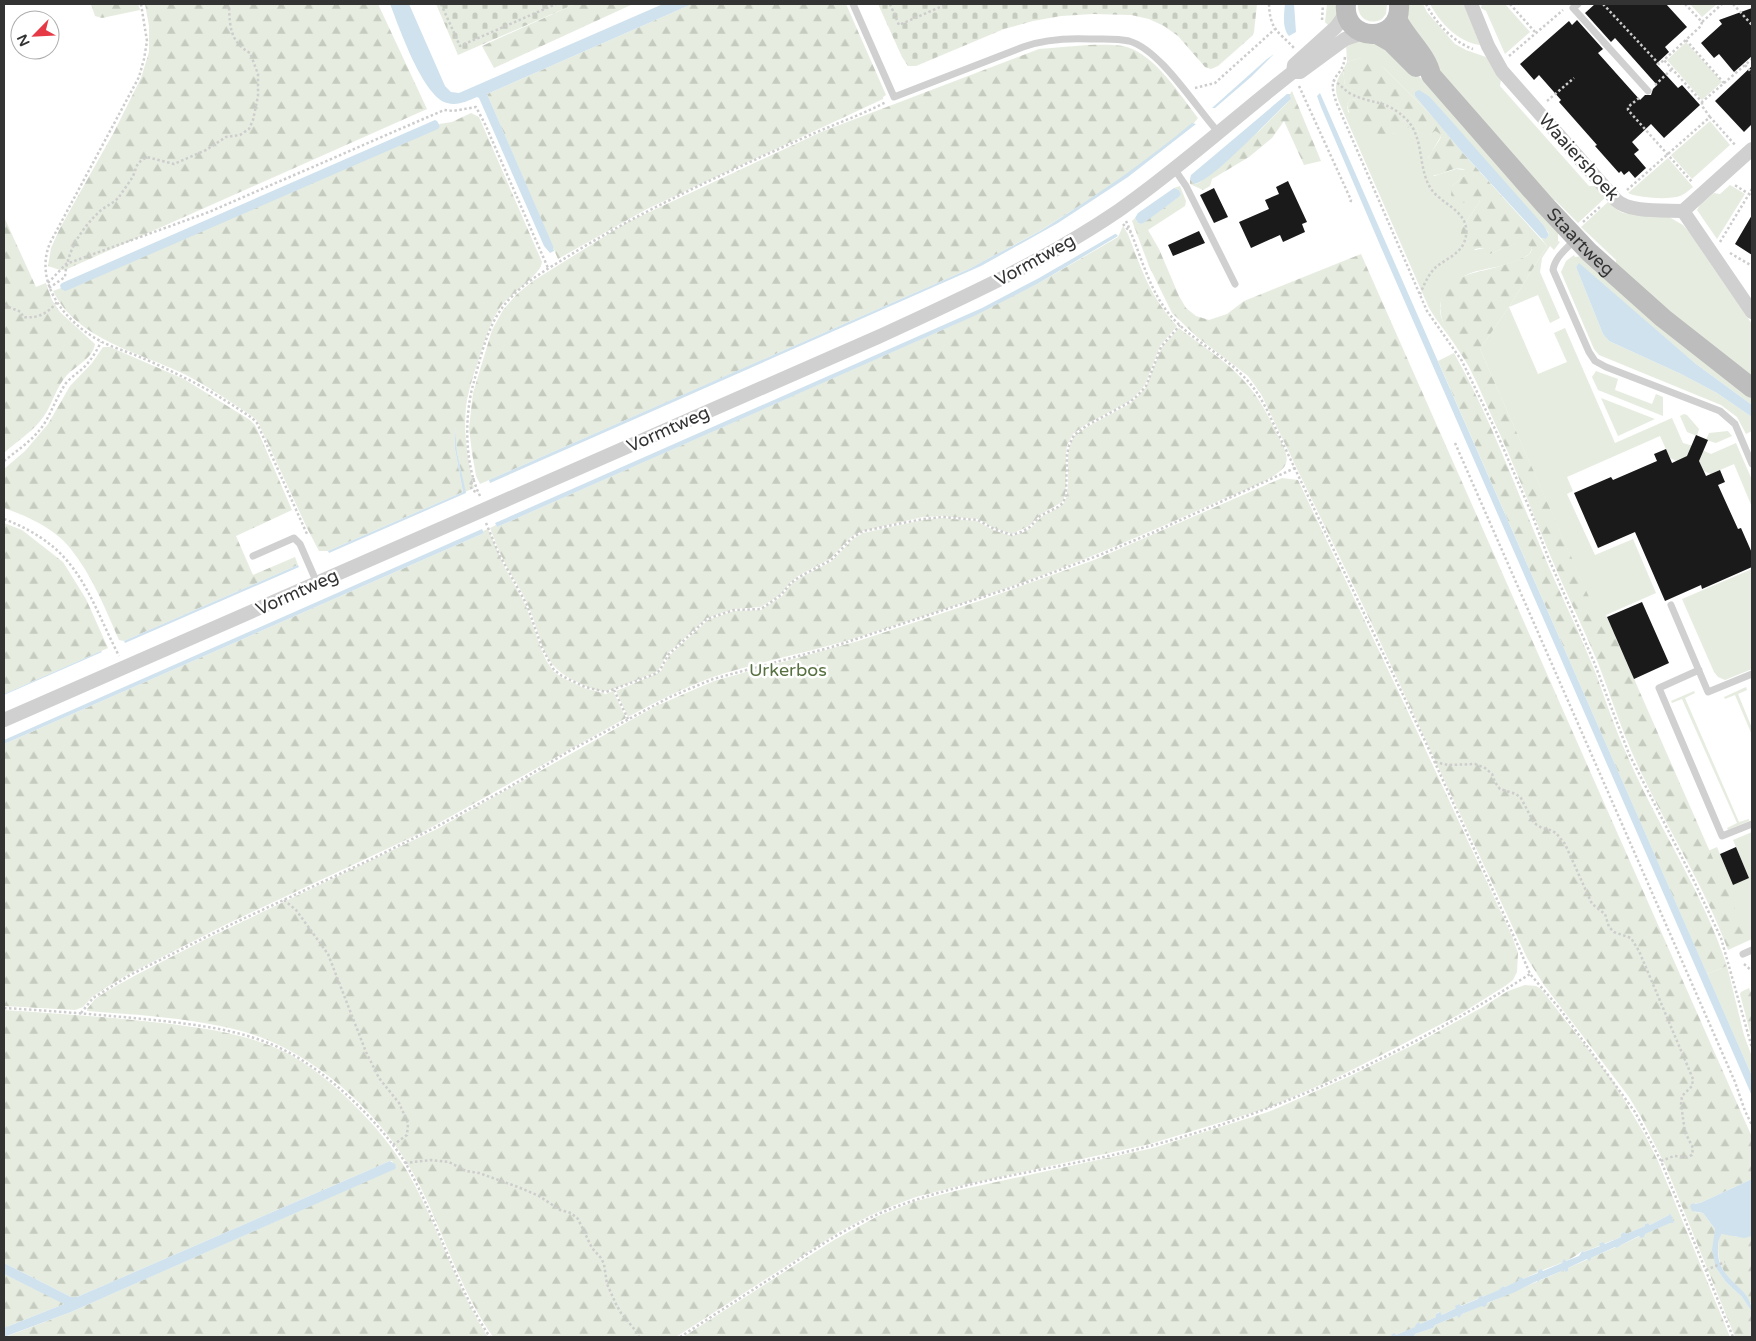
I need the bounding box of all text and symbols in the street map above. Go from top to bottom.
north arrow [10,10,60,60]
text: N [14,31,34,49]
street label: Waaiershoek [1534,109,1624,205]
street label: Staartweg [1542,203,1619,280]
street label: Vormtweg [991,229,1079,291]
street label: Vormtweg [623,401,713,457]
street label: Vormtweg [252,564,342,620]
park label: Urkerbos [749,659,827,681]

